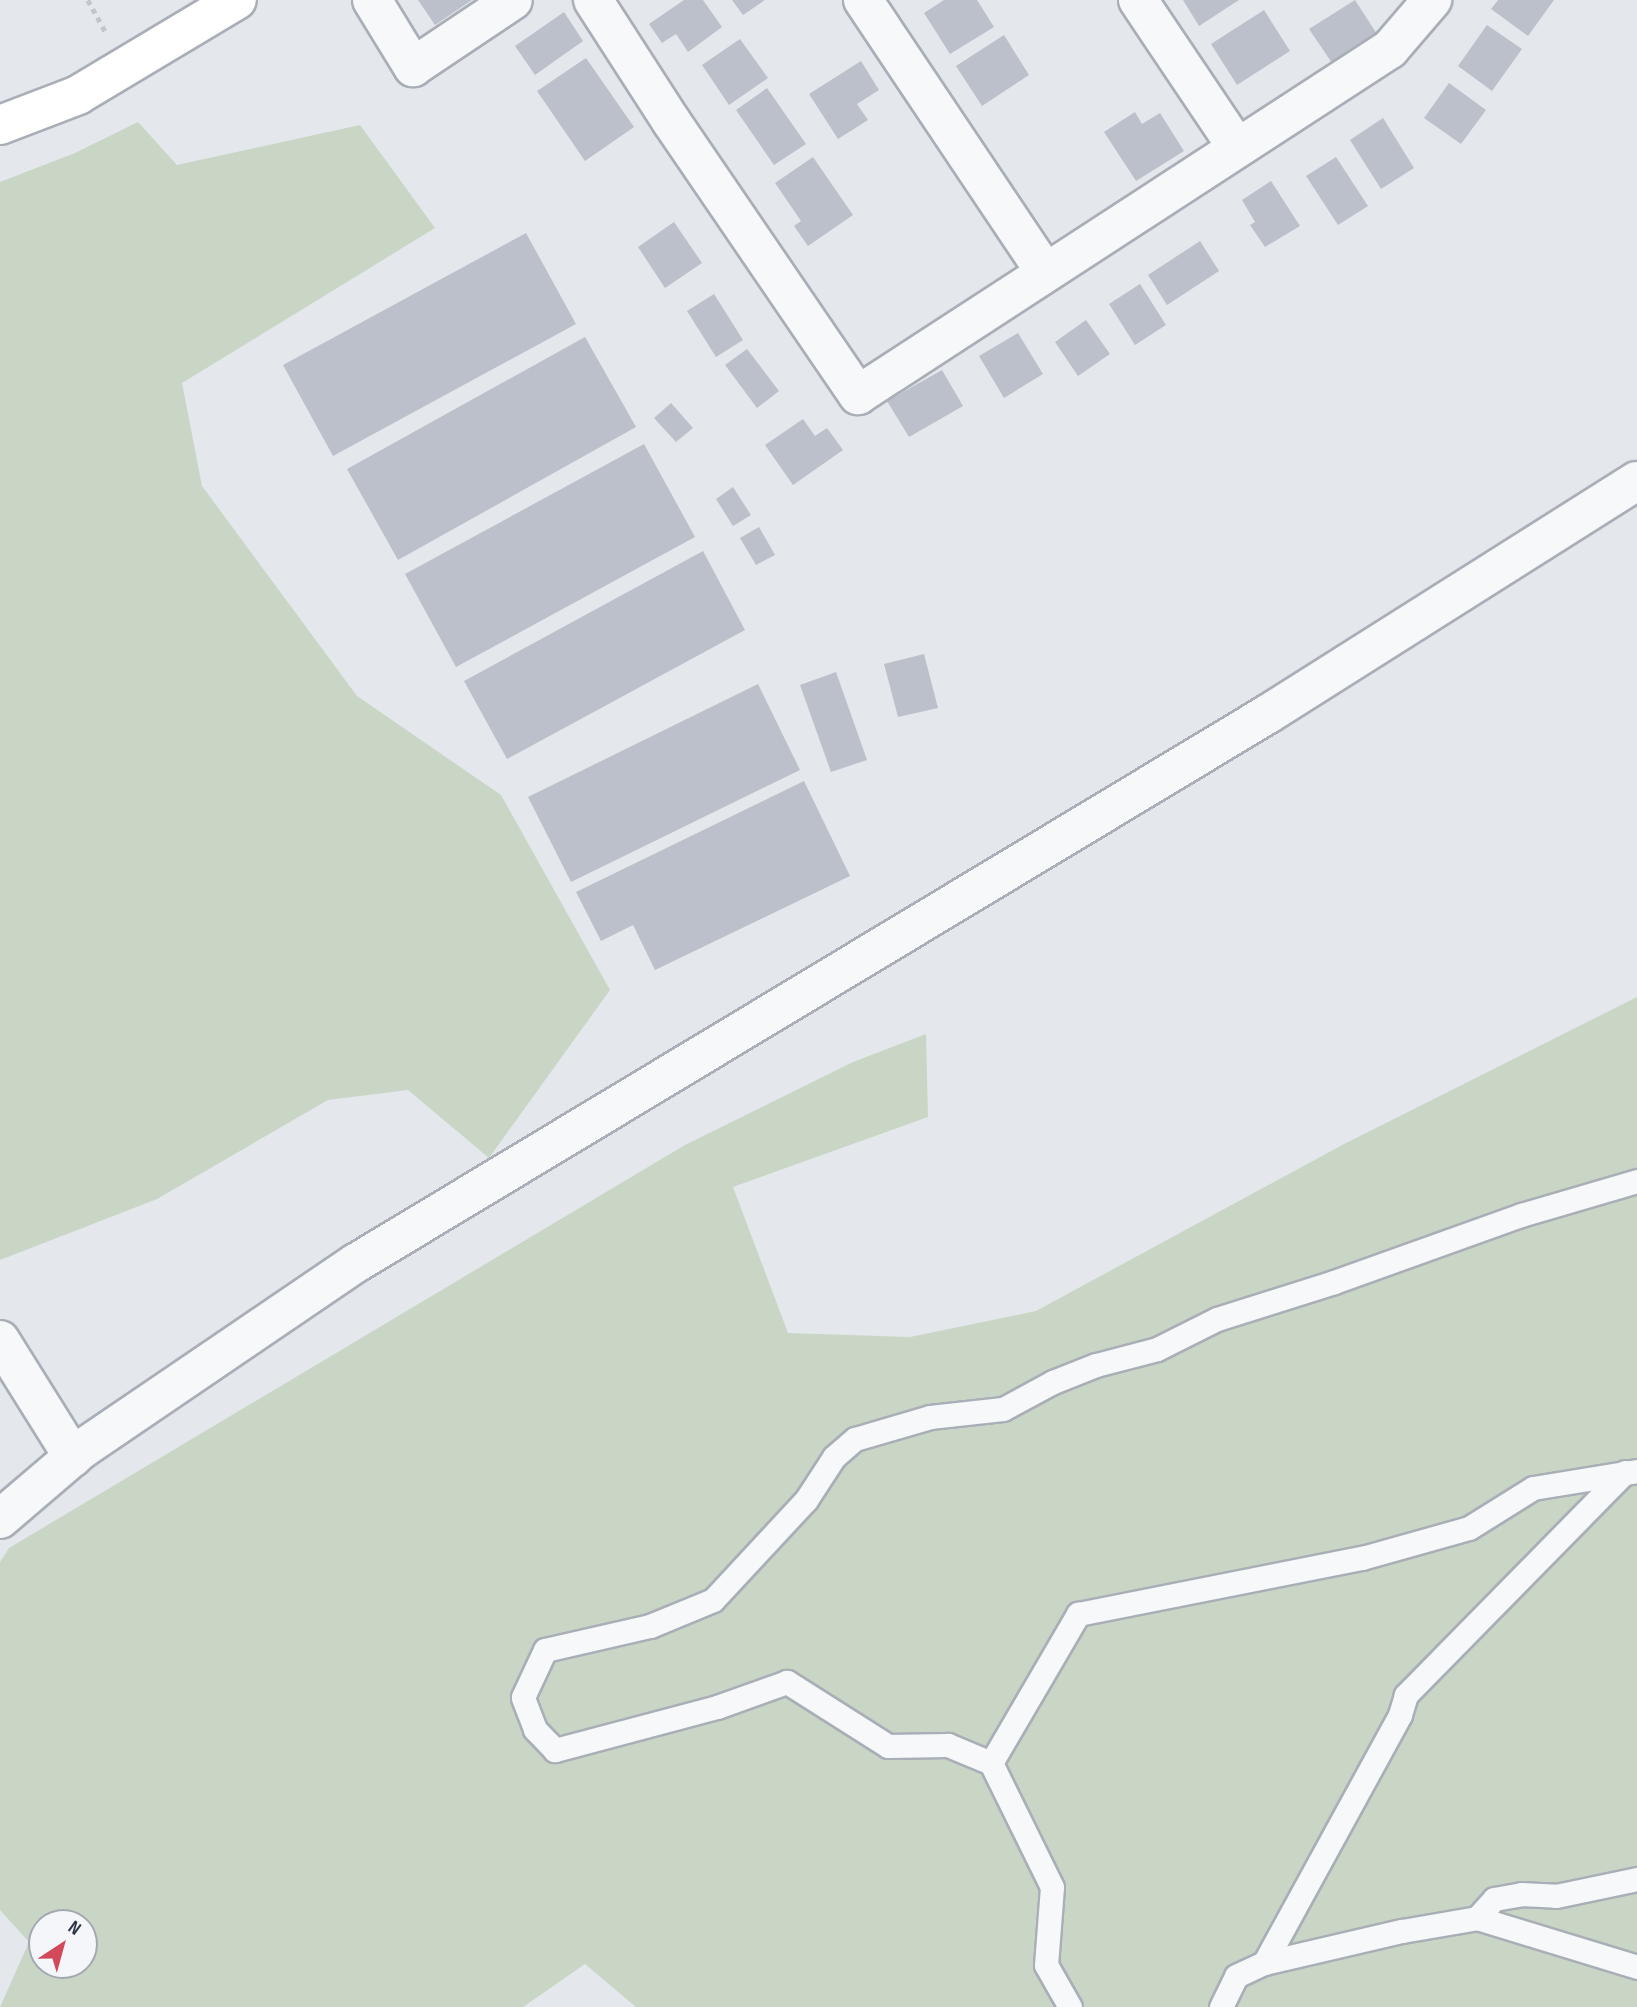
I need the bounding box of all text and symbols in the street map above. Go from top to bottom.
north arrow [28,1909,98,1979]
text: N [64,1916,85,1941]

